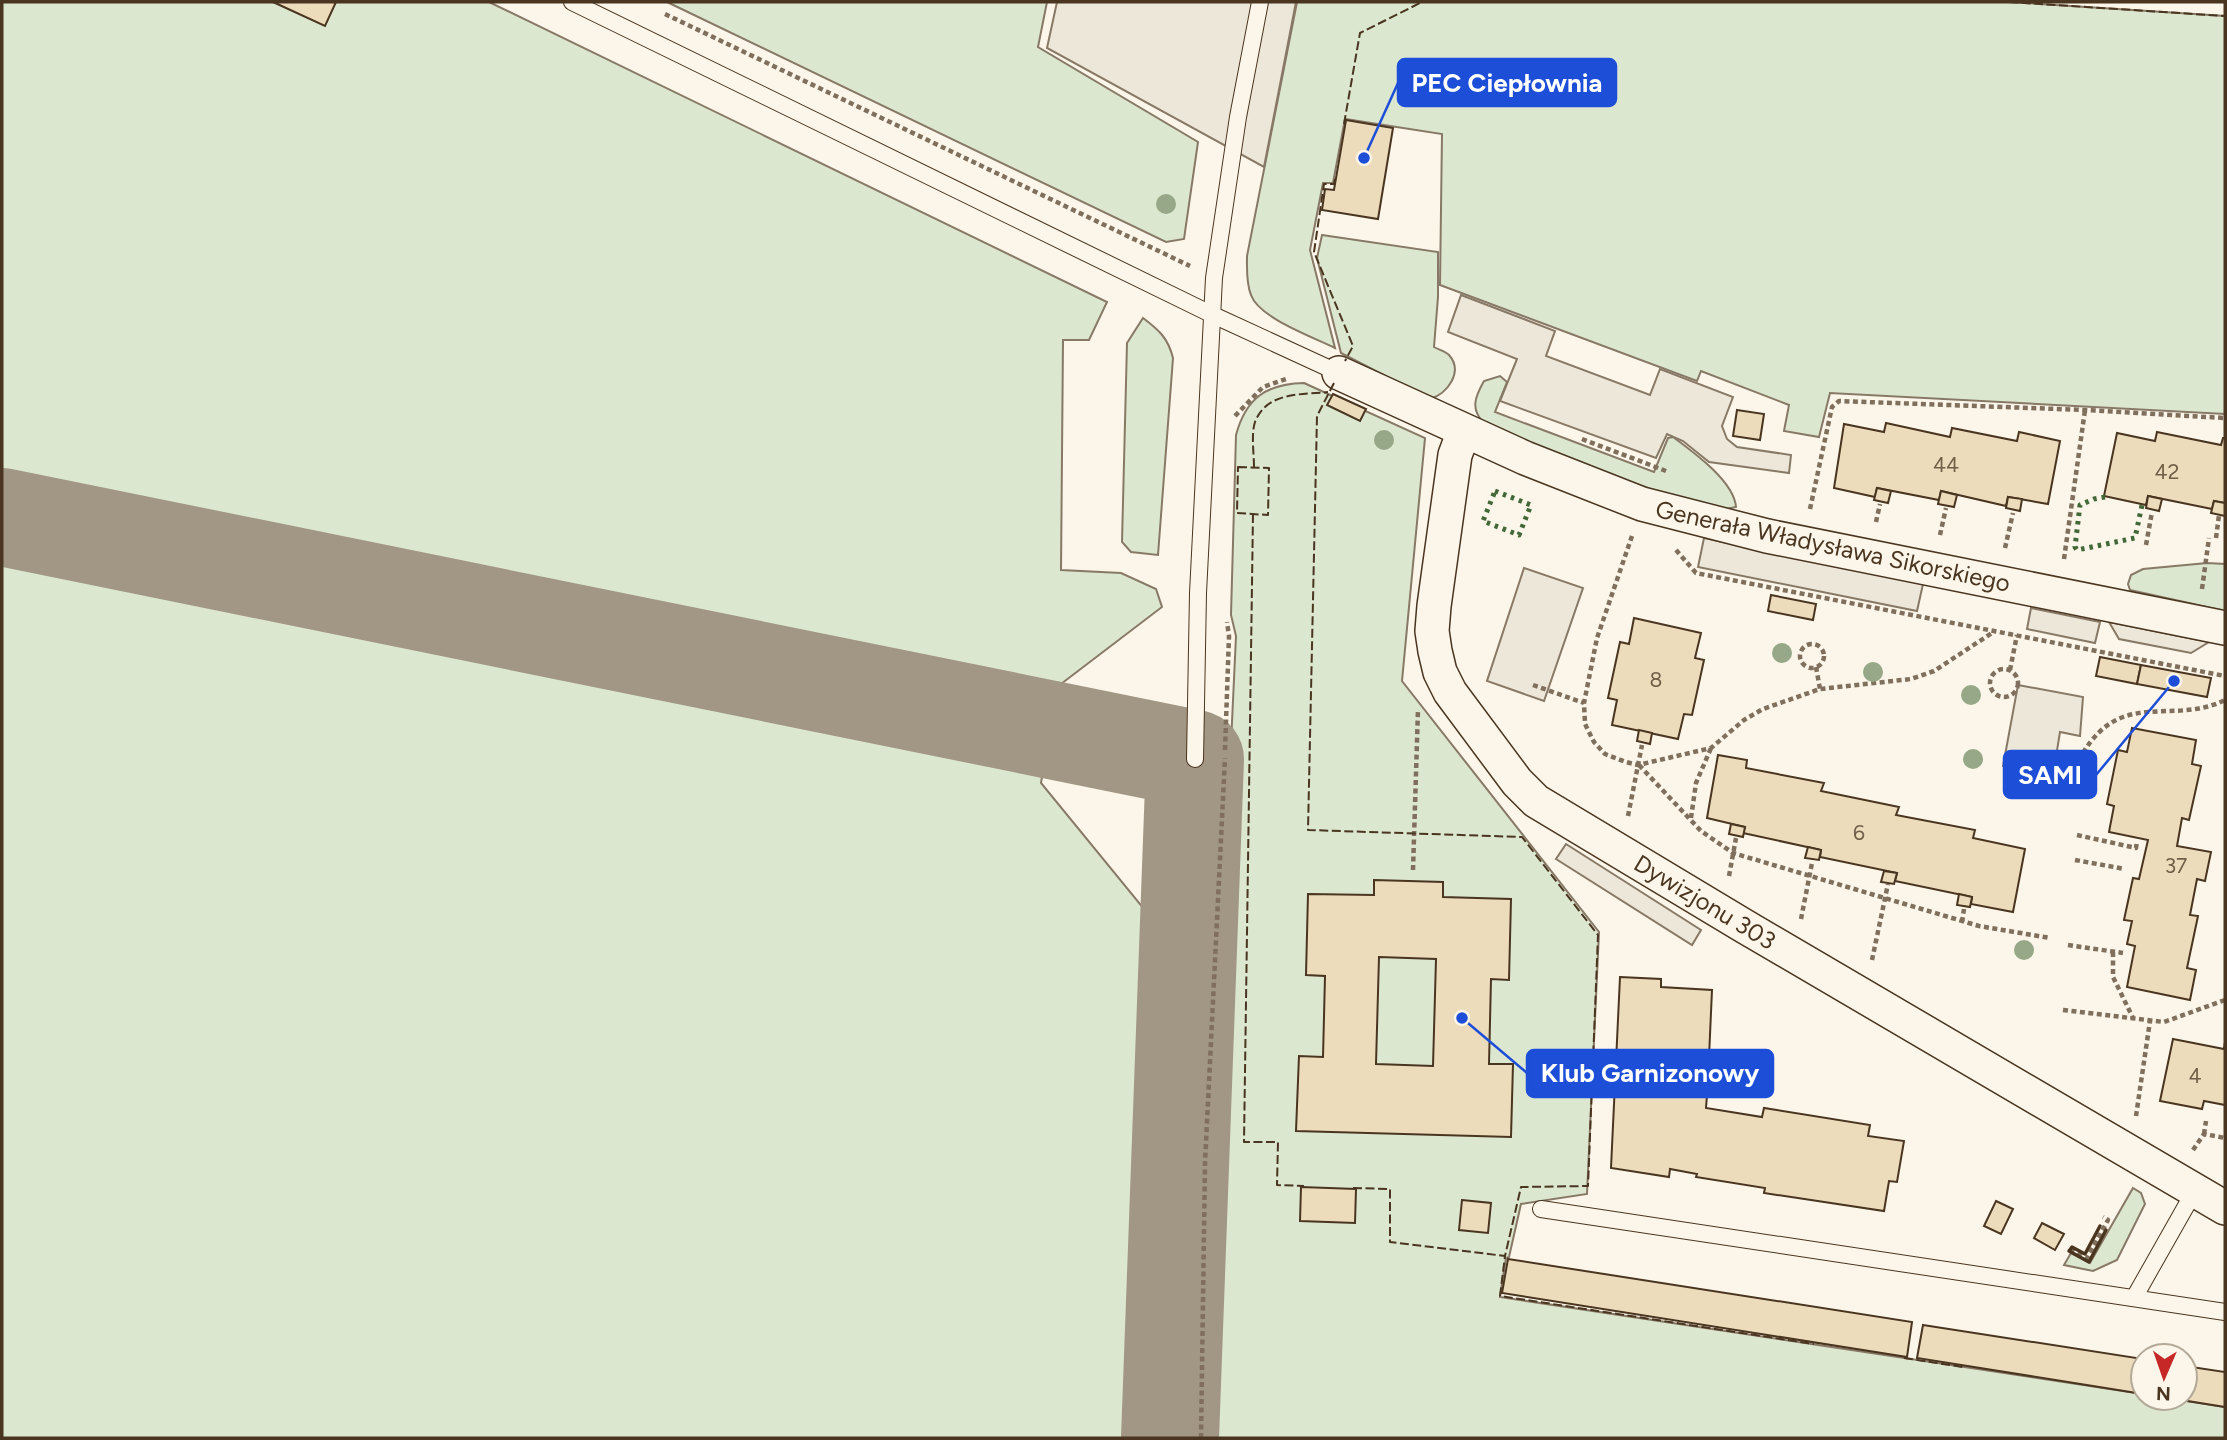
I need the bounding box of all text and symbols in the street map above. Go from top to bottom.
callout: PEC Ciepłownia [1398,59,1616,106]
text: PEC Ciepłownia [1412,67,1602,99]
house number: 44 [1933,452,1959,477]
house number: 42 [2155,459,2179,484]
street label: Generała Władysława Sikorskiego [1653,494,2013,598]
house number: 8 [1650,667,1662,692]
callout: SAMI [2004,751,2096,798]
text: SAMI [2018,759,2082,791]
house number: 6 [1853,820,1865,845]
street label: Dywizjonu 303 [1629,848,1781,956]
house number: 37 [2165,853,2187,878]
callout: Klub Garnizonowy [1527,1050,1773,1097]
text: Klub Garnizonowy [1541,1057,1759,1089]
house number: 4 [2188,1063,2202,1088]
north arrow [2129,1342,2199,1412]
text: N [2156,1382,2171,1405]

